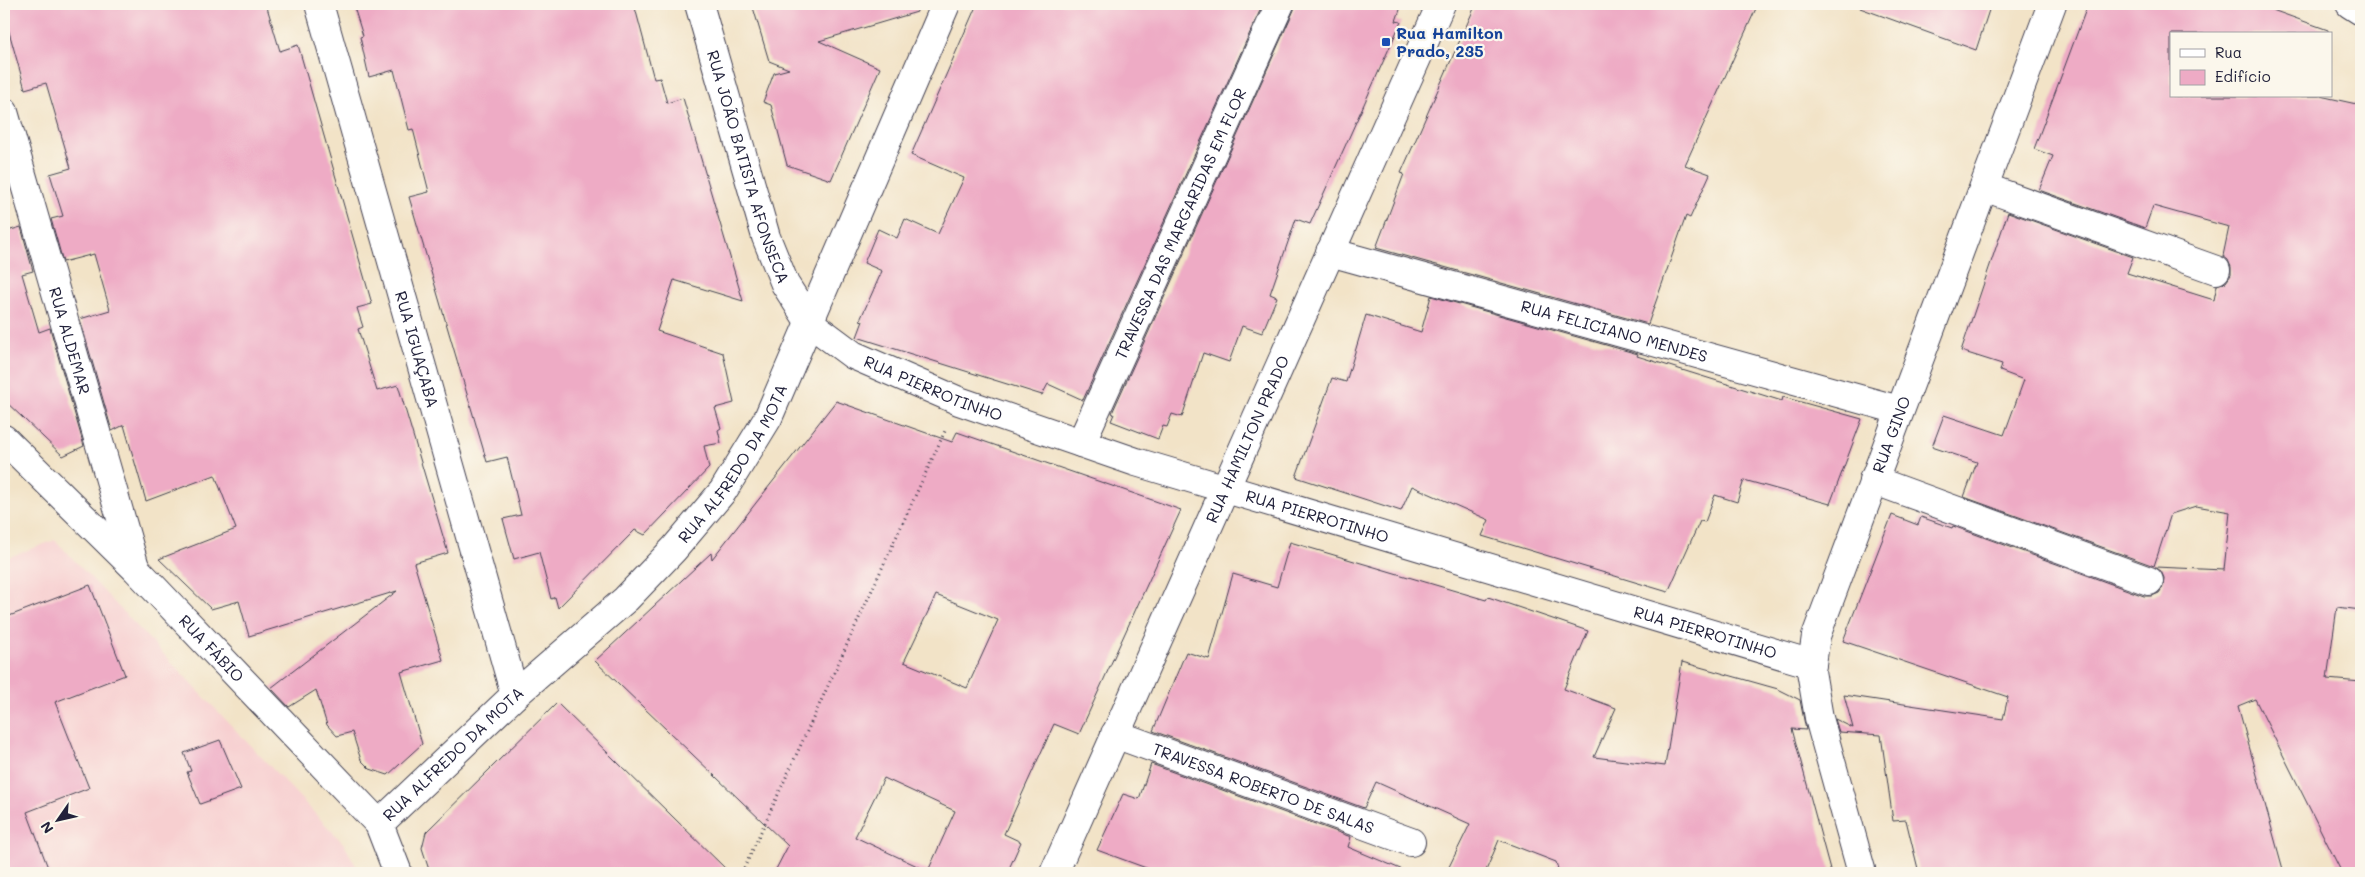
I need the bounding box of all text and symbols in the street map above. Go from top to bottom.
place label: Rua Hamilton Prado, 235 [1396,22,1503,61]
legend [2170,32,2332,98]
marker: Rua Hamilton Prado, 235 [1380,36,1392,48]
text: Rua [2215,42,2242,62]
street label: RUA JOÃO BATISTA AFONSECA [703,48,795,286]
text: Edifício [2215,66,2271,86]
street label: TRAVESSA DAS MARGARIDAS EM FLOR [1109,84,1251,362]
street label: RUA ALDEMAR [45,284,96,397]
street label: RUA IGUAÇABA [391,288,444,410]
street label: RUA FELICIANO MENDES [1519,295,1710,366]
street label: RUA PIERROTINHO [861,350,1006,425]
street label: RUA HAMILTON PRADO [1200,352,1293,526]
street label: RUA ALFREDO DA MOTA [673,381,791,547]
street label: RUA GINO [1867,393,1915,476]
street label: RUA PIERROTINHO [1243,484,1391,547]
street label: RUA PIERROTINHO [1631,600,1779,663]
street label: RUA FÁBIO [175,610,249,686]
street label: RUA ALFREDO DA MOTA [378,682,527,825]
street label: TRAVESSA ROBERTO DE SALAS [1150,738,1377,838]
north arrow [32,794,82,844]
text: N [36,818,58,837]

